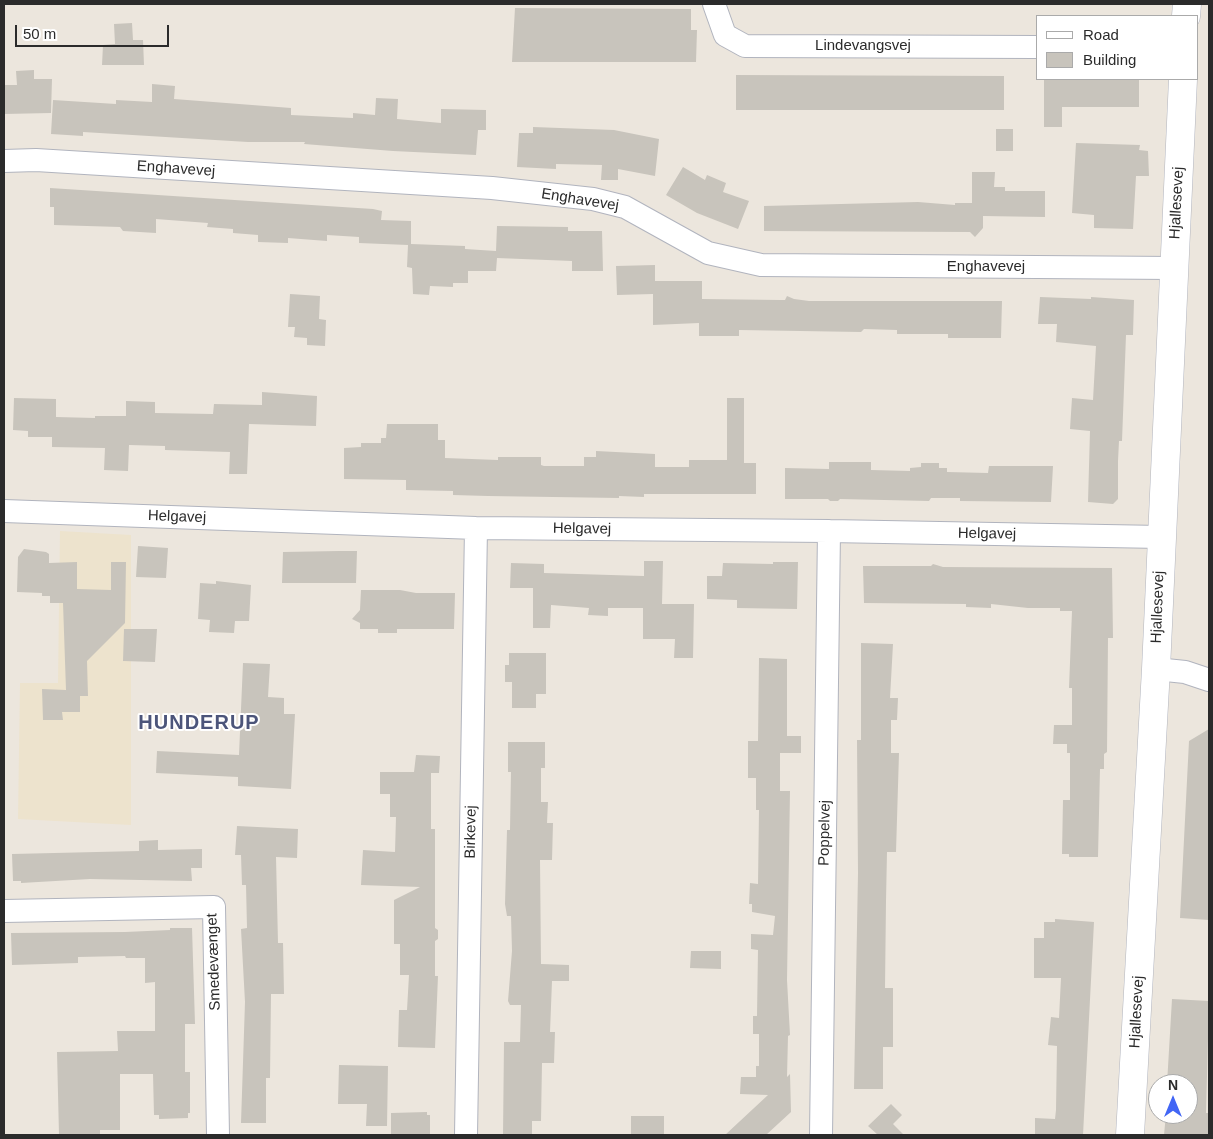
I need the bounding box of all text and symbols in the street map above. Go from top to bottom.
scale bar [18,15,171,47]
legend [1036,15,1198,80]
text: 50 m [23,25,56,42]
text: Road [1083,26,1119,43]
street label: Lindevangsvej [815,37,911,55]
text: Building [1083,51,1136,68]
street label: Enghavevej [136,157,216,181]
street label: Hjallesevej [1166,166,1188,240]
street label: Enghavevej [540,185,620,215]
street label: Enghavevej [947,258,1025,276]
street label: Helgavej [148,507,206,527]
street label: Helgavej [553,519,611,539]
street label: Helgavej [958,524,1016,544]
street label: Hjallesevej [1148,570,1168,644]
district label: HUNDERUP [137,711,261,735]
street label: Poppelvej [815,800,835,866]
street label: Birkevej [462,805,480,859]
street label: Smedevænget [203,913,225,1011]
street label: Hjallesevej [1126,975,1148,1049]
north arrow [1148,1074,1198,1124]
text: N [1168,1077,1178,1093]

